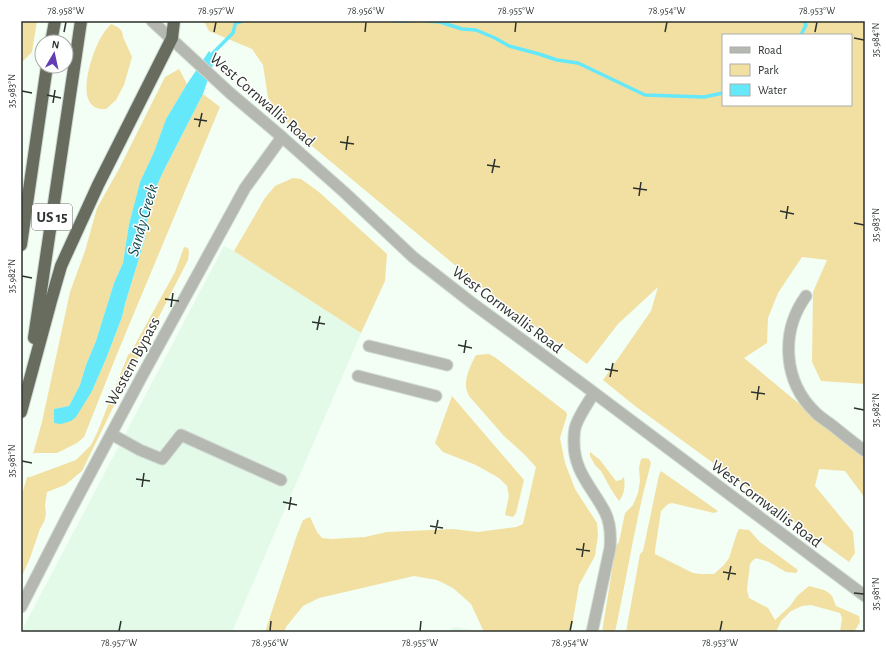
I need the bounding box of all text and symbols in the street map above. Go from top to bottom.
text: 78.958°W [48,6,84,16]
text: 78.957°W [198,6,234,16]
text: 78.956°W [348,6,384,16]
text: 78.955°W [498,6,534,16]
text: 78.954°W [649,6,686,16]
text: 78.953°W [799,6,835,16]
text: 35.984°N [871,23,881,57]
north arrow [34,34,74,74]
legend [722,34,852,106]
text: N [51,39,60,51]
text: Road [758,44,782,56]
street label: West Cornwallis Road [207,50,318,150]
text: Park [758,64,779,76]
text: 35.983°N [7,74,17,108]
text: Water [758,84,787,96]
water label: Sandy Creek [124,182,161,258]
road number: US 15 [32,204,72,230]
text: 35.983°N [871,208,881,242]
text: 35.982°N [7,259,17,293]
street label: West Cornwallis Road [449,263,566,356]
street label: Western Bypass [103,314,164,409]
text: 35.982°N [871,393,881,427]
text: 35.981°N [7,444,17,478]
street label: West Cornwallis Road [708,457,825,550]
text: 35.981°N [871,577,881,611]
text: 78.957°W [101,638,137,648]
text: 78.956°W [252,638,288,648]
text: 78.955°W [402,638,438,648]
text: 78.954°W [552,638,589,648]
text: 78.953°W [702,638,738,648]

